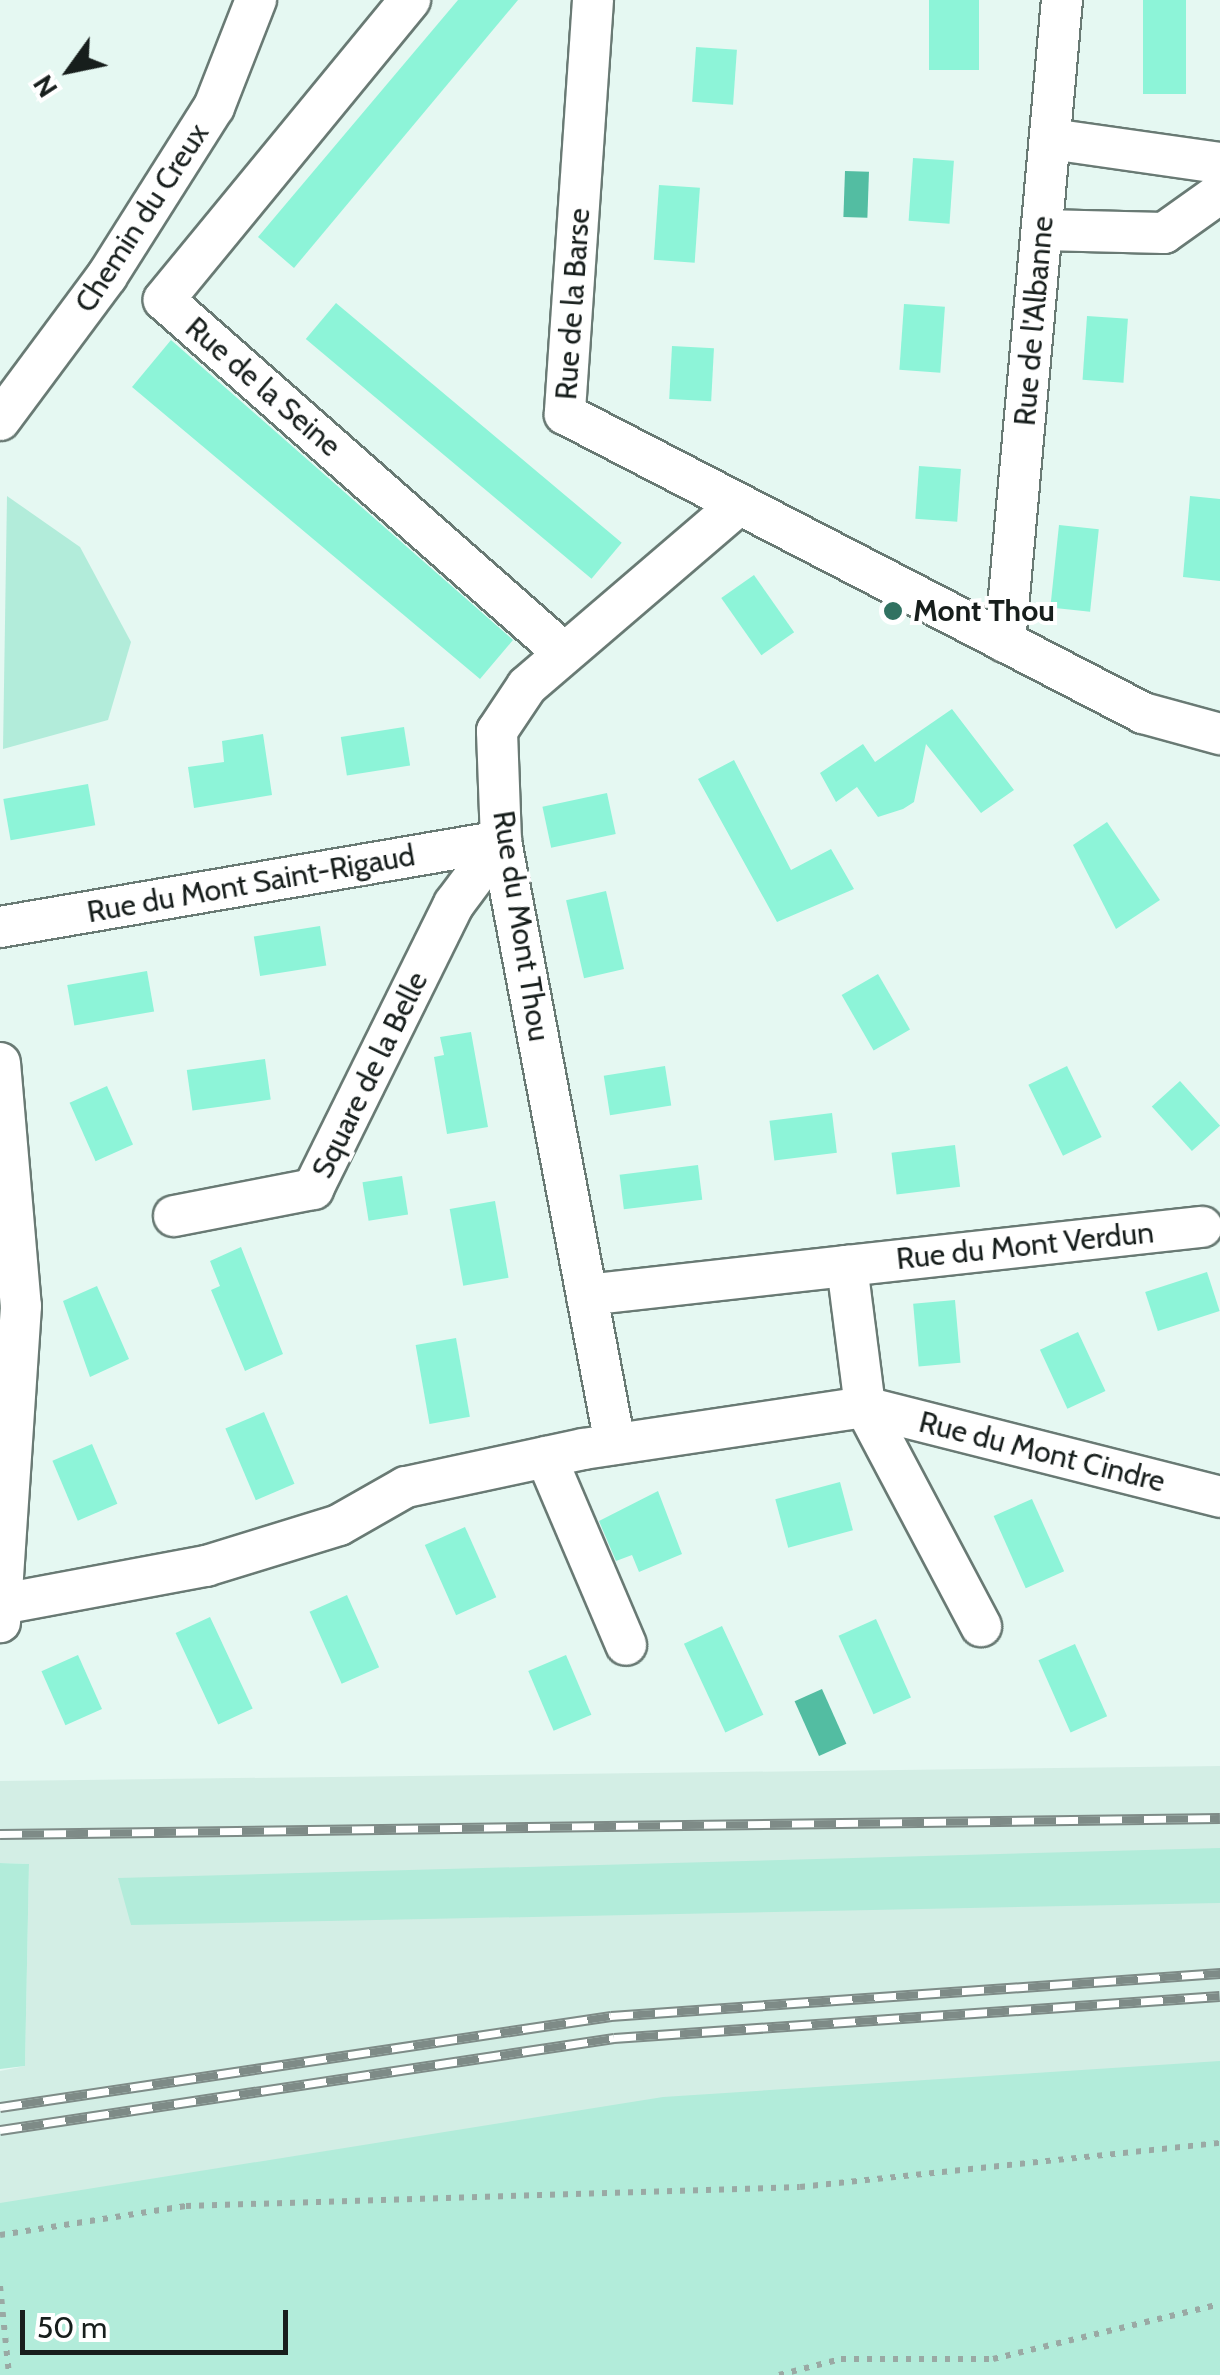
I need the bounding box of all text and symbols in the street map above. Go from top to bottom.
north arrow [20,20,120,120]
text: N [25,69,64,104]
street label: Chemin du Creux [68,117,216,319]
street label: Rue de la Barse [548,207,598,401]
street label: Rue de l'Albanne [1007,215,1061,427]
street label: Rue de la Seine [178,310,348,464]
place label: Mont Thou [913,593,1055,629]
marker: Mont Thou [882,600,904,622]
street label: Rue du Mont Thou [485,808,557,1044]
street label: Rue du Mont Saint-Rigaud [84,837,418,931]
street label: Square de la Belle [304,966,436,1184]
street label: Rue du Mont Verdun [894,1215,1156,1277]
street label: Rue du Mont Cindre [915,1404,1169,1500]
scale bar [25,2290,292,2352]
text: 50 m [37,2309,107,2346]

